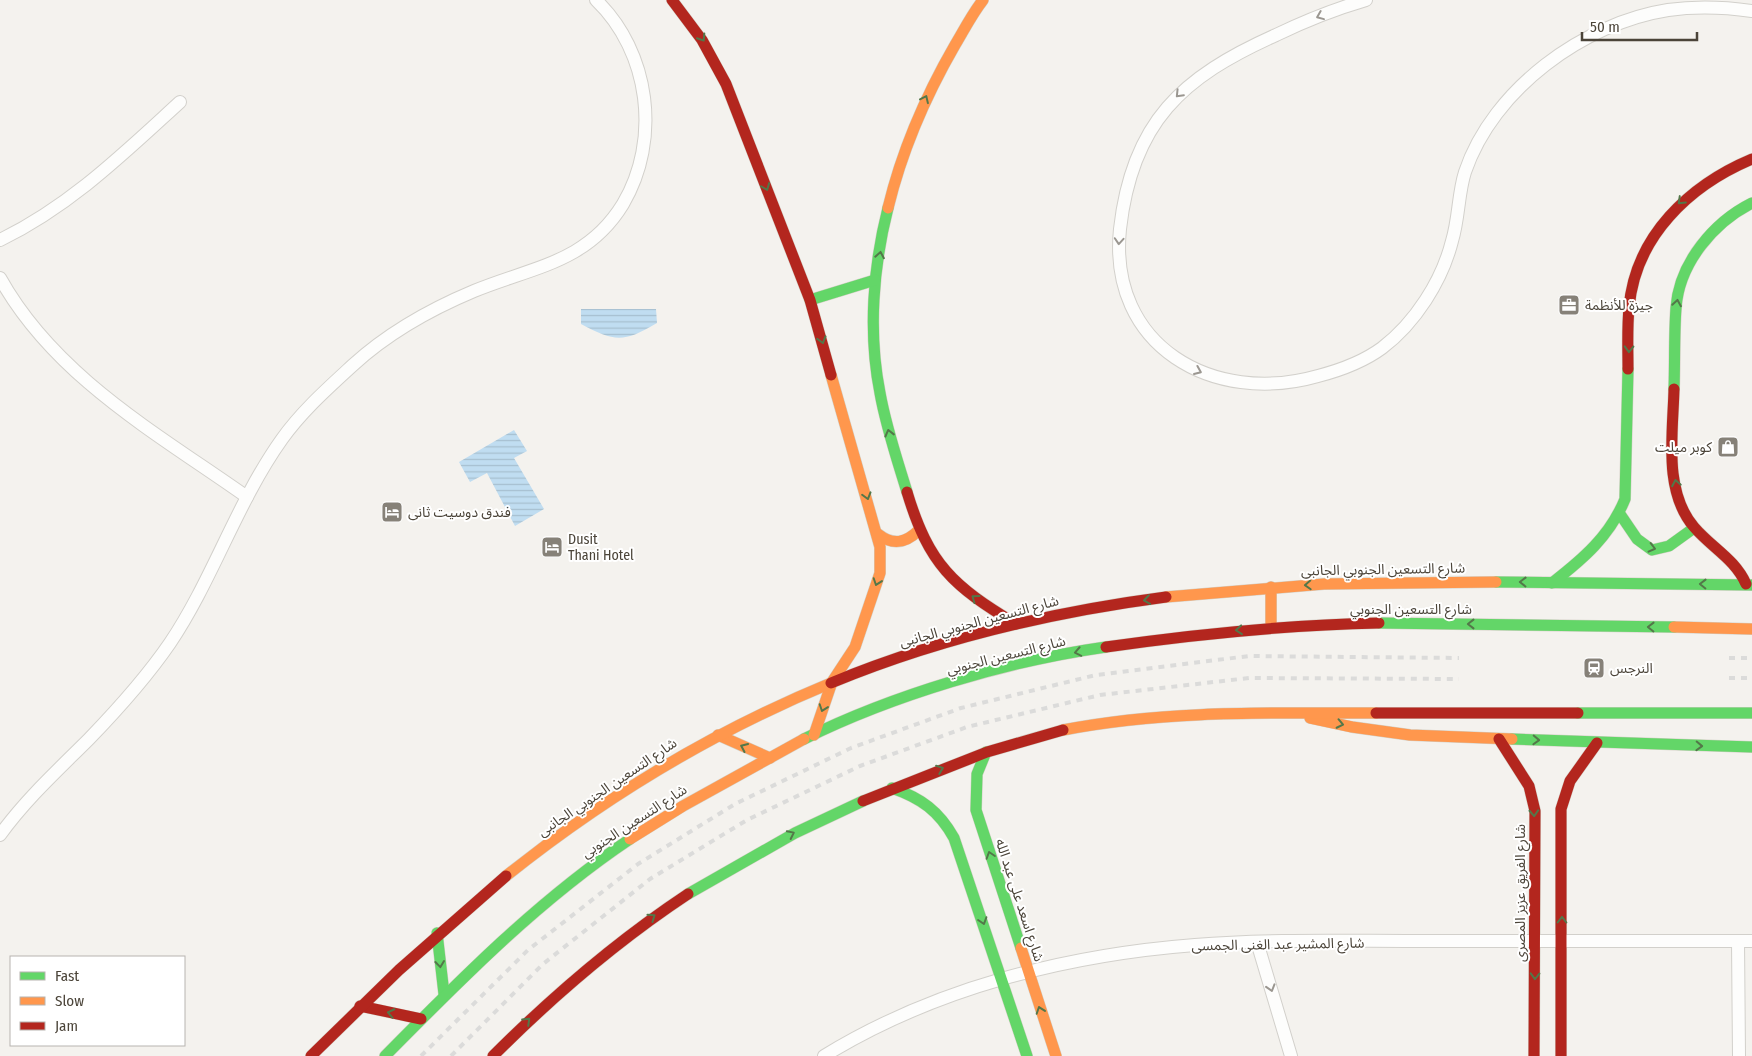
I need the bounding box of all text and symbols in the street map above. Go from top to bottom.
one-way arrow [1316,10,1325,20]
scale bar [1582,10,1697,42]
text: 50 m [1590,18,1620,36]
one-way arrow [696,32,705,42]
one-way arrow [1176,88,1185,97]
one-way arrow [919,95,930,104]
one-way arrow [760,182,771,191]
one-way arrow [1678,195,1687,204]
one-way arrow [1114,237,1125,245]
one-way arrow [874,250,884,259]
office icon: جيزة للأنظمة [1557,293,1581,317]
place label: جيزة للأنظمة [1585,297,1653,314]
one-way arrow [1672,299,1682,308]
one-way arrow [816,335,826,343]
one-way arrow [1624,346,1634,354]
one-way arrow [1193,364,1202,375]
one-way arrow [884,428,895,437]
shop icon: كوبر ميلت [1716,435,1740,459]
place label: كوبر ميلت [1655,439,1712,456]
one-way arrow [1672,479,1682,487]
one-way arrow [861,491,871,499]
hotel icon: فندق دوسيت ثانى [380,500,404,524]
place label: فندق دوسيت ثانى [408,504,511,521]
place label: Dusit Thani Hotel [568,531,634,564]
hotel icon: Dusit Thani Hotel [540,535,564,559]
one-way arrow [1648,542,1657,553]
street label: شارع التسعين الجنوبي الجانبى [1301,560,1465,582]
one-way arrow [873,577,883,585]
one-way arrow [1519,577,1527,587]
one-way arrow [1699,579,1707,589]
one-way arrow [1304,580,1312,591]
street label: شارع التسعين الجنوبي الجانبى [898,592,1061,653]
one-way arrow [1142,594,1150,605]
one-way arrow [971,595,981,604]
street label: شارع التسعين الجنوبي [1350,601,1472,620]
one-way arrow [1467,619,1474,629]
one-way arrow [1647,621,1655,632]
one-way arrow [1234,624,1242,635]
street label: شارع التسعين الجنوبي [945,632,1068,681]
one-way arrow [1073,647,1082,657]
station icon: النرجس [1582,656,1606,680]
place label: النرجس [1610,660,1653,677]
one-way arrow [819,704,829,712]
one-way arrow [1336,719,1344,729]
street label: شارع التسعين الجنوبي الجانبى [534,734,680,840]
one-way arrow [1533,735,1541,746]
one-way arrow [1696,741,1703,751]
one-way arrow [740,742,749,753]
one-way arrow [935,765,944,775]
street label: شارع التسعين الجنوبي [578,781,690,861]
one-way arrow [1529,809,1540,817]
street label: شارع الفريق عزيز المصرى [1512,824,1531,962]
one-way arrow [786,830,795,841]
street label: شارع اسعد على عبد الله [990,837,1047,964]
one-way arrow [986,852,996,860]
one-way arrow [646,914,655,923]
one-way arrow [1557,916,1567,924]
one-way arrow [977,917,987,925]
street label: شارع المشير عبد الغنى الجمسى [1191,934,1365,957]
legend [10,956,185,1046]
one-way arrow [435,960,445,968]
text: Fast [55,967,79,985]
one-way arrow [1530,972,1540,980]
one-way arrow [1265,984,1275,992]
text: Slow [55,992,84,1010]
one-way arrow [1036,1006,1046,1015]
one-way arrow [386,1008,395,1018]
text: Jam [55,1017,78,1035]
one-way arrow [521,1018,530,1027]

